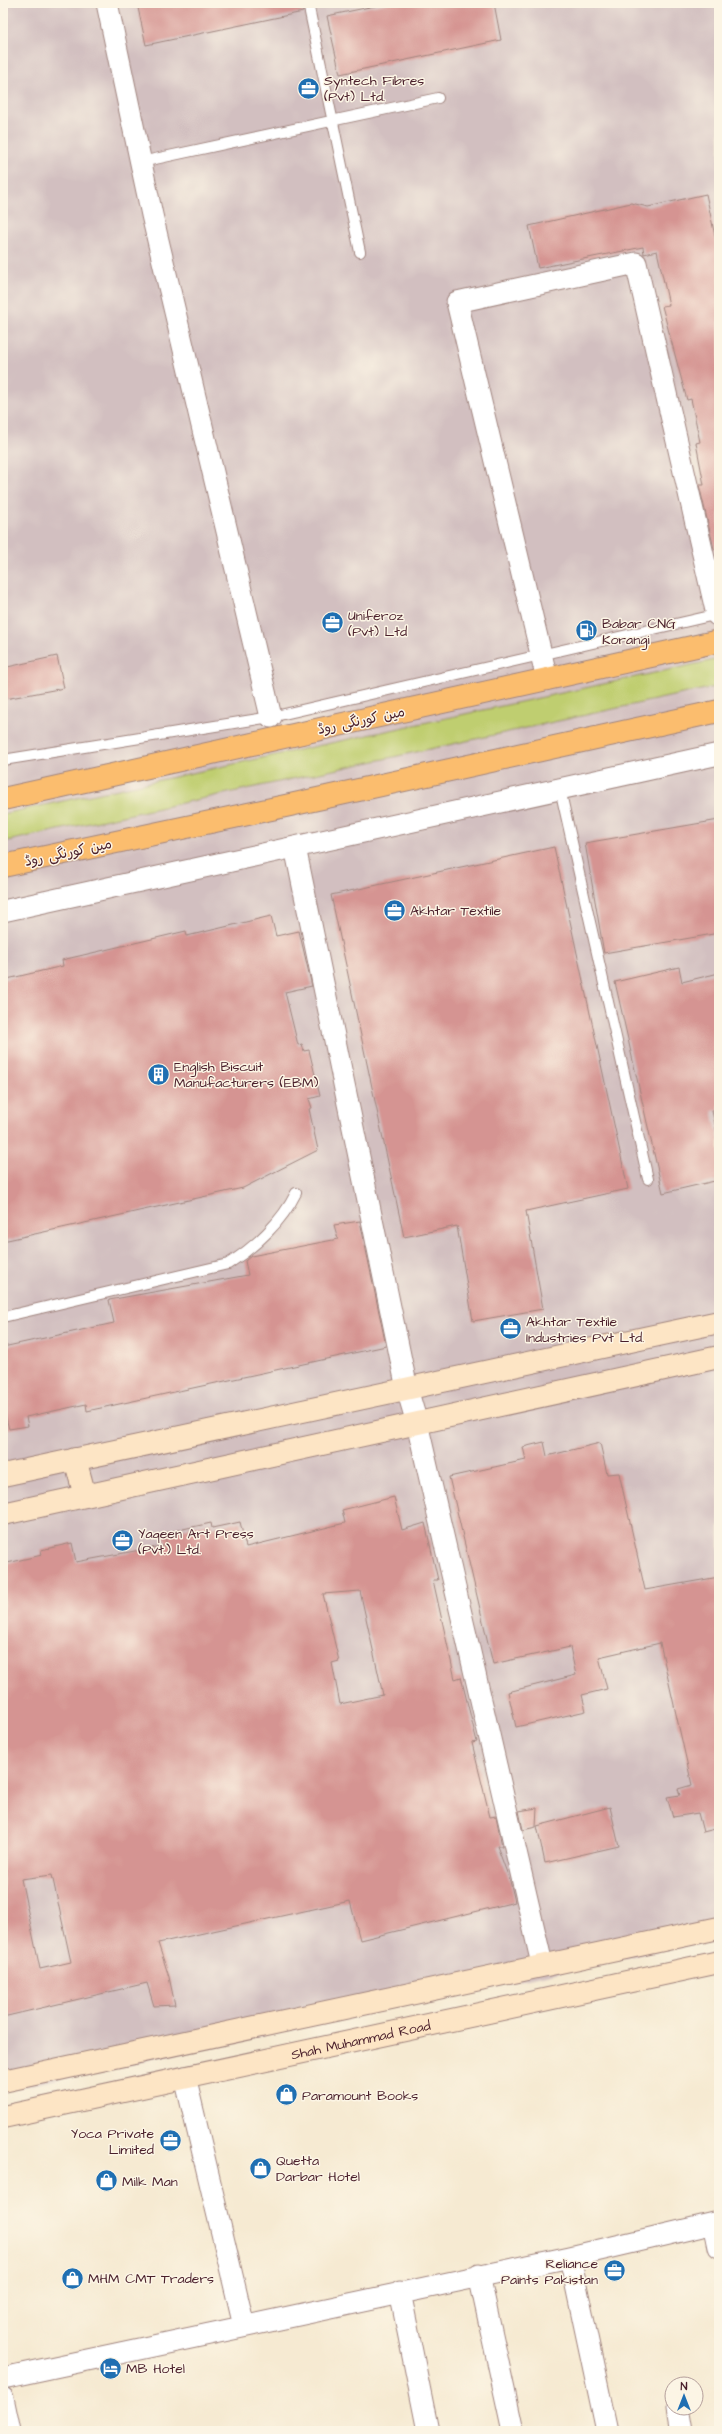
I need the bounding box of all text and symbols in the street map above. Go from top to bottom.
place label: Syntech Fibres (Pvt) Ltd. [324,71,424,107]
office icon: Syntech Fibres (Pvt) Ltd. [295,75,321,101]
place label: Uniferoz (Pvt) Ltd [348,606,407,642]
office icon: Uniferoz (Pvt) Ltd [319,610,345,636]
place label: Babar CNG Korangi [602,614,676,650]
fuel station icon: Babar CNG Korangi [574,618,600,644]
street label: مین کورنگی روڈ [316,702,407,740]
street label: مین کورنگی روڈ [23,834,114,872]
office icon: Akhtar Textile [382,897,408,923]
place label: Akhtar Textile [410,901,501,921]
place label: English Biscuit Manufacturers (EBM) [174,1057,319,1093]
building icon: English Biscuit Manufacturers (EBM) [146,1061,172,1087]
place label: Akhtar Textile Industries Pvt Ltd. [526,1312,644,1348]
office icon: Akhtar Textile Industries Pvt Ltd. [498,1316,524,1342]
place label: Yaqeen Art Press (Pvt.) Ltd. [138,1524,254,1560]
office icon: Yaqeen Art Press (Pvt.) Ltd. [109,1528,135,1554]
street label: Shah Muhammad Road [289,2016,433,2065]
shop icon: Paramount Books [273,2082,299,2108]
place label: Paramount Books [302,2086,418,2106]
place label: Yoca Private Limited [71,2124,154,2160]
office icon: Yoca Private Limited [157,2128,183,2154]
place label: Quetta Darbar Hotel [276,2151,360,2187]
shop icon: Quetta Darbar Hotel [248,2155,274,2181]
shop icon: Milk Man [93,2168,119,2194]
place label: Milk Man [122,2172,178,2192]
place label: Reliance Paints Pakistan [501,2254,598,2290]
office icon: Reliance Paints Pakistan [601,2258,627,2284]
shop icon: MHM CMT Traders [59,2265,85,2291]
place label: MHM CMT Traders [88,2269,214,2289]
hotel icon: MB Hotel [97,2355,123,2381]
place label: MB Hotel [126,2359,185,2379]
north arrow [664,2376,704,2416]
text: N [681,2379,688,2394]

